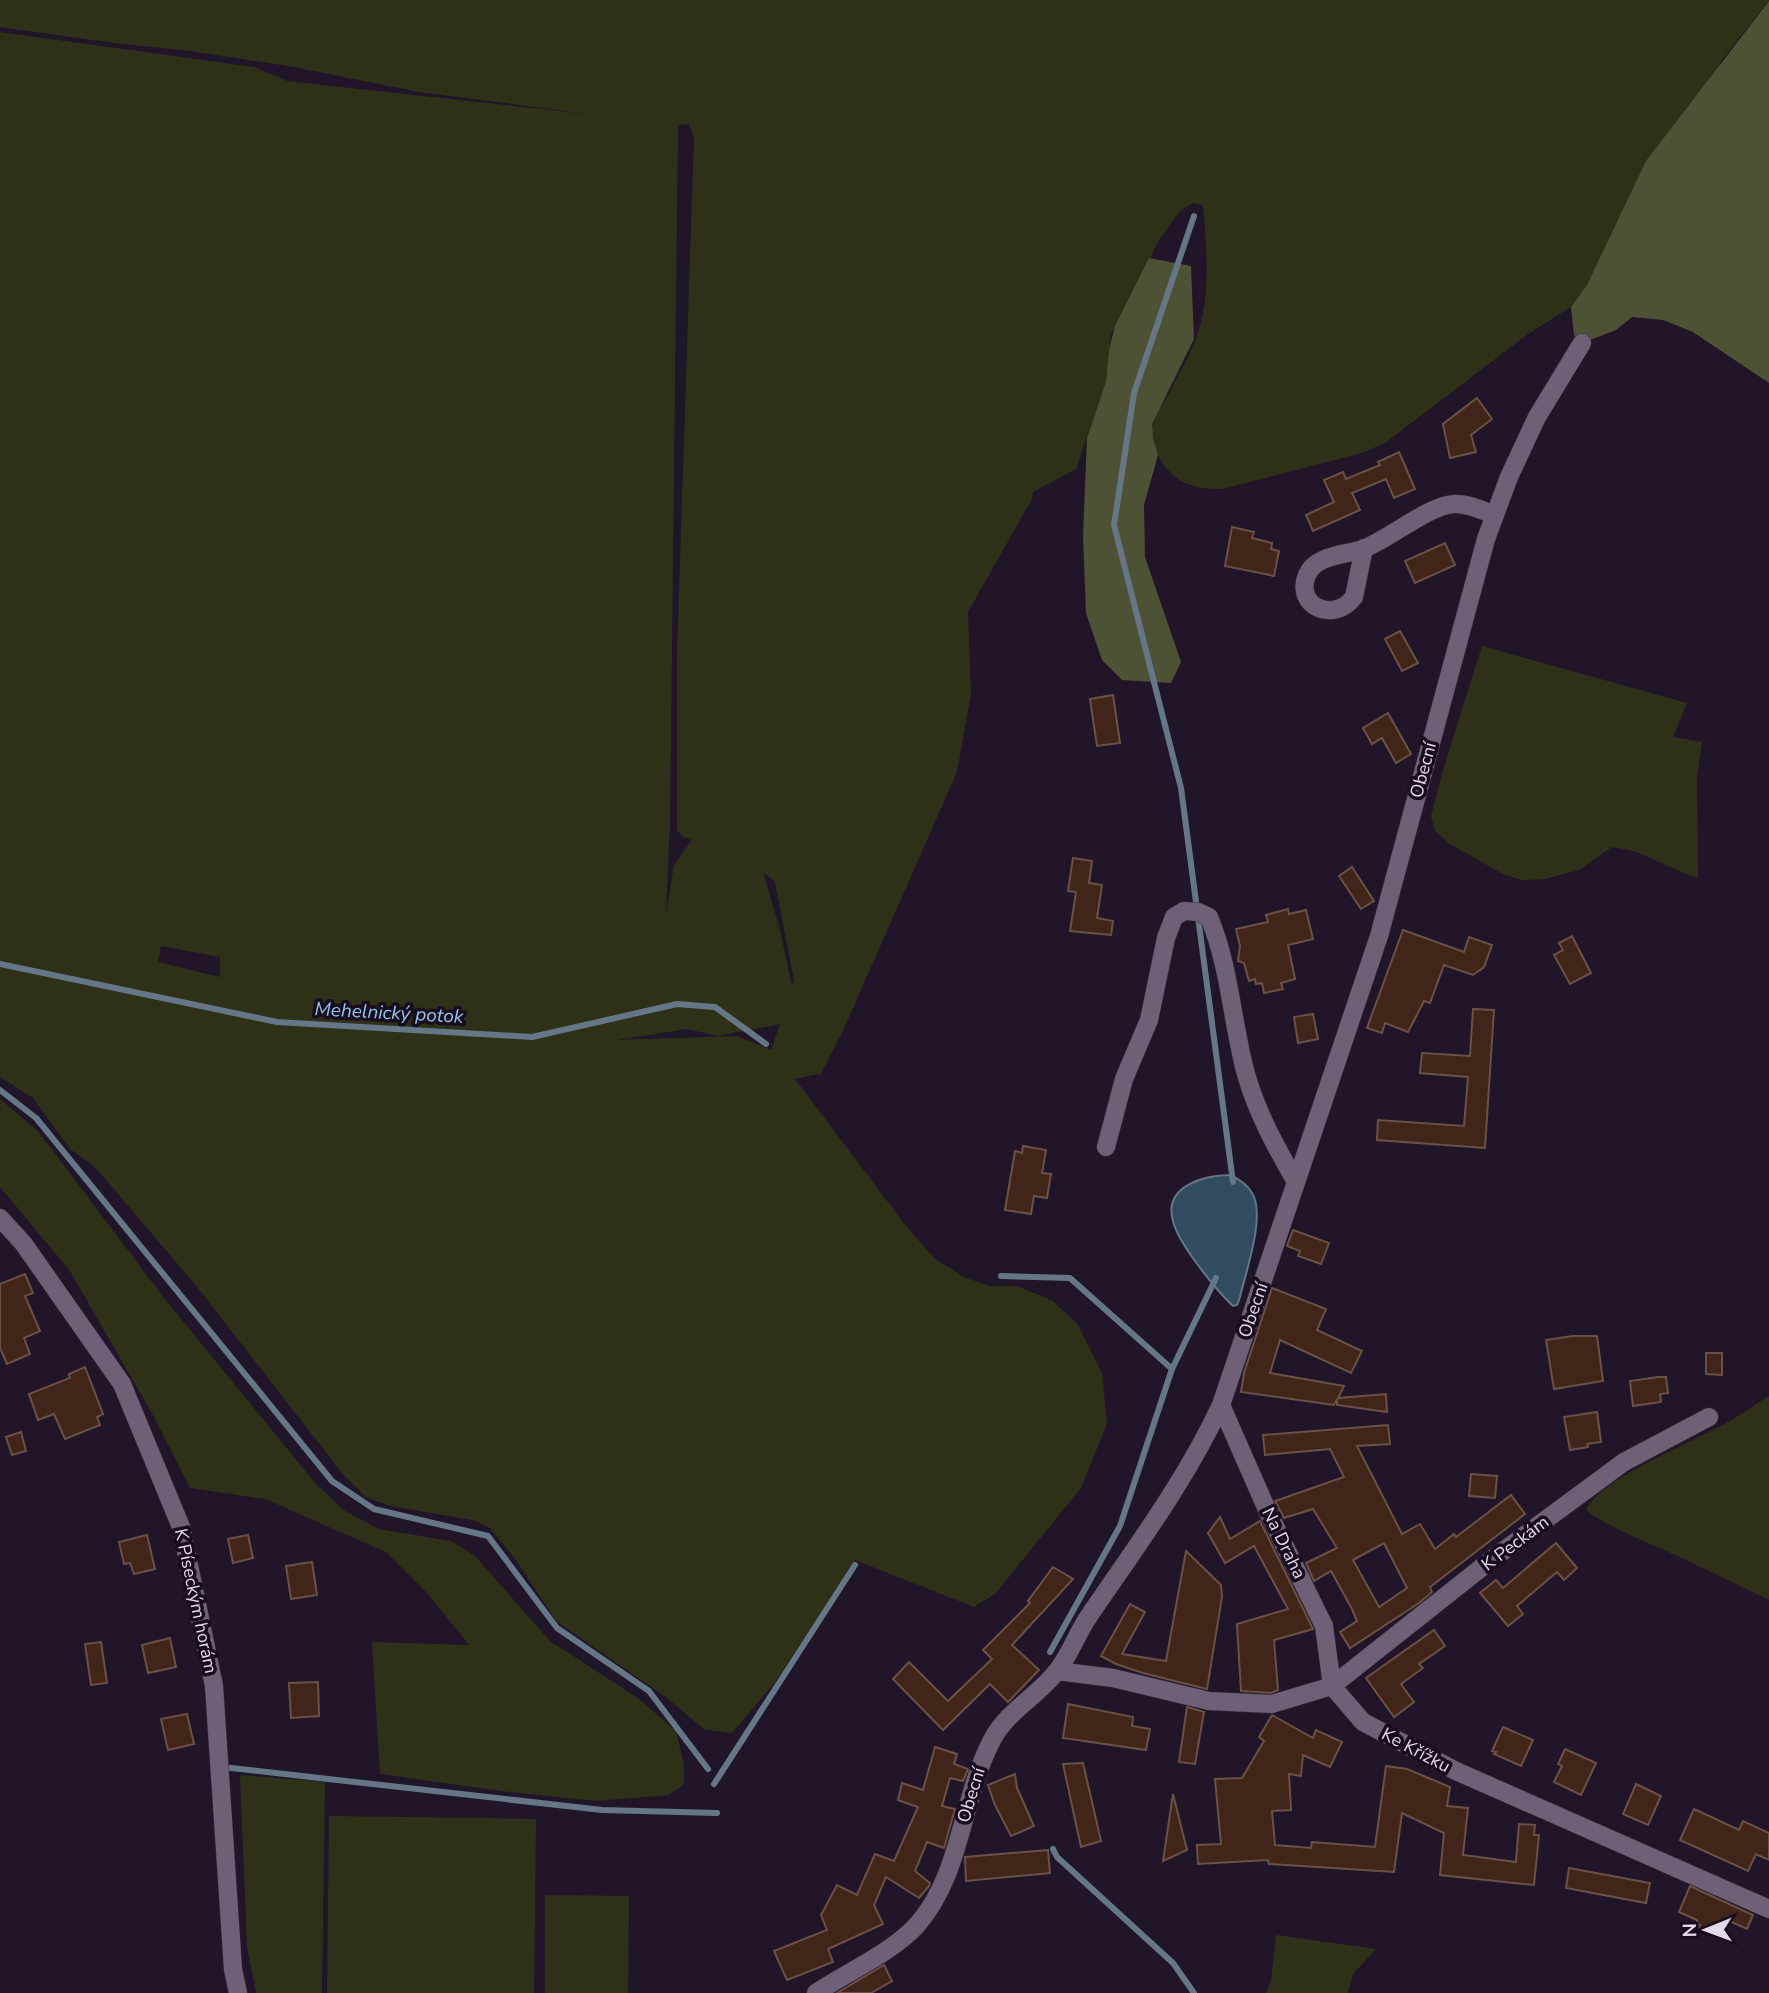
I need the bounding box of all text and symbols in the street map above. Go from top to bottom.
street label: Obecní [1404,739,1442,800]
water label: Mehelnický potok [314,996,465,1030]
street label: Obecní [1232,1279,1274,1341]
street label: Na Draha [1256,1503,1312,1583]
street label: K Peckám [1476,1510,1554,1576]
street label: K Píseckým horám [169,1526,223,1676]
street label: Ke Křížku [1377,1722,1455,1778]
street label: Obecní [951,1764,991,1826]
north arrow [1671,1895,1741,1965]
text: N [1677,1923,1703,1938]

